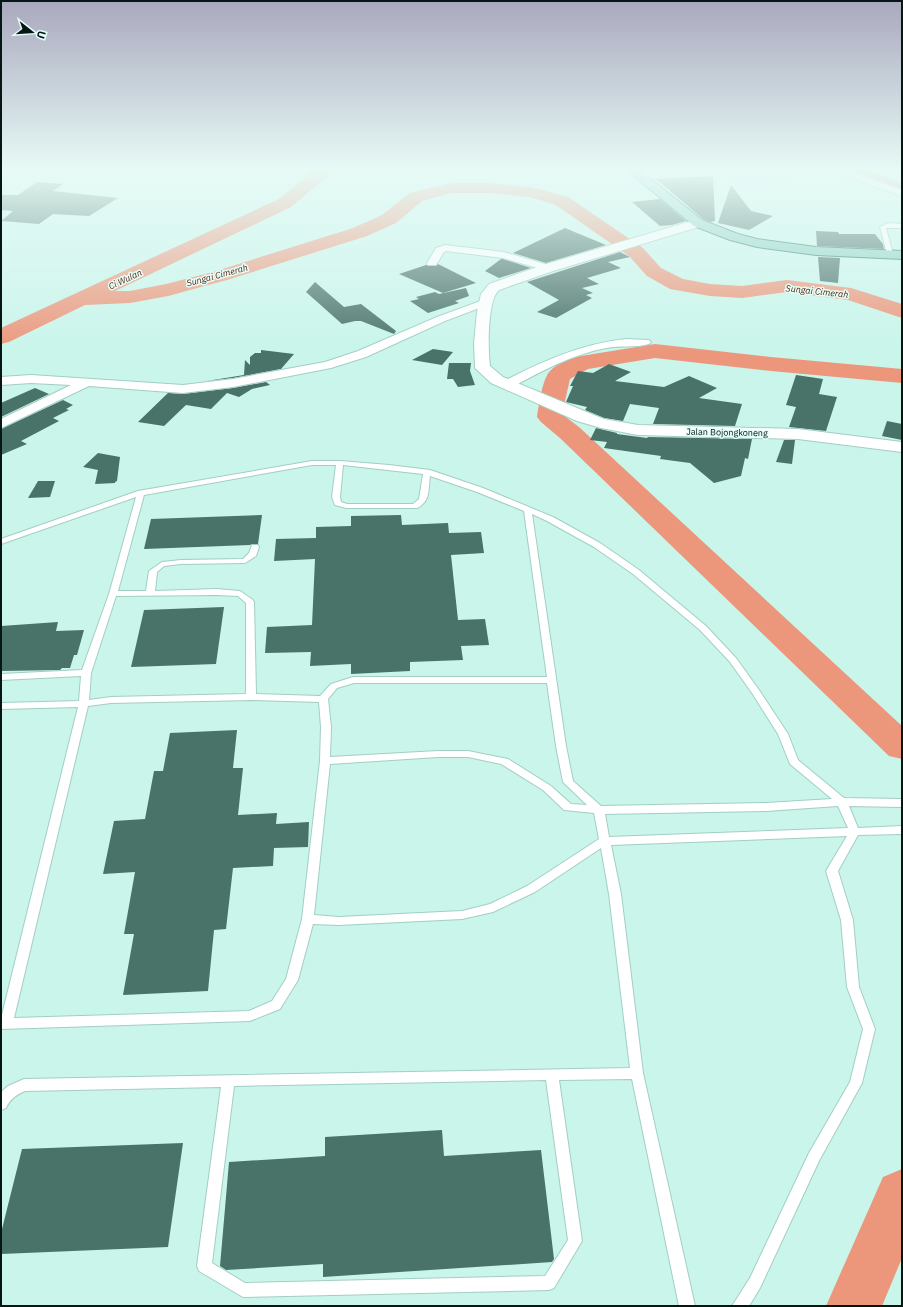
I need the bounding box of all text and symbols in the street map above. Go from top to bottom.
north arrow [12,12,52,52]
text: U [34,29,49,41]
water label: Sungai Cimerah [185,262,249,288]
water label: Ci Wulan [107,267,143,291]
water label: Sungai Cimerah [785,282,849,300]
street label: Jalan Bojongkoneng [686,426,768,438]

